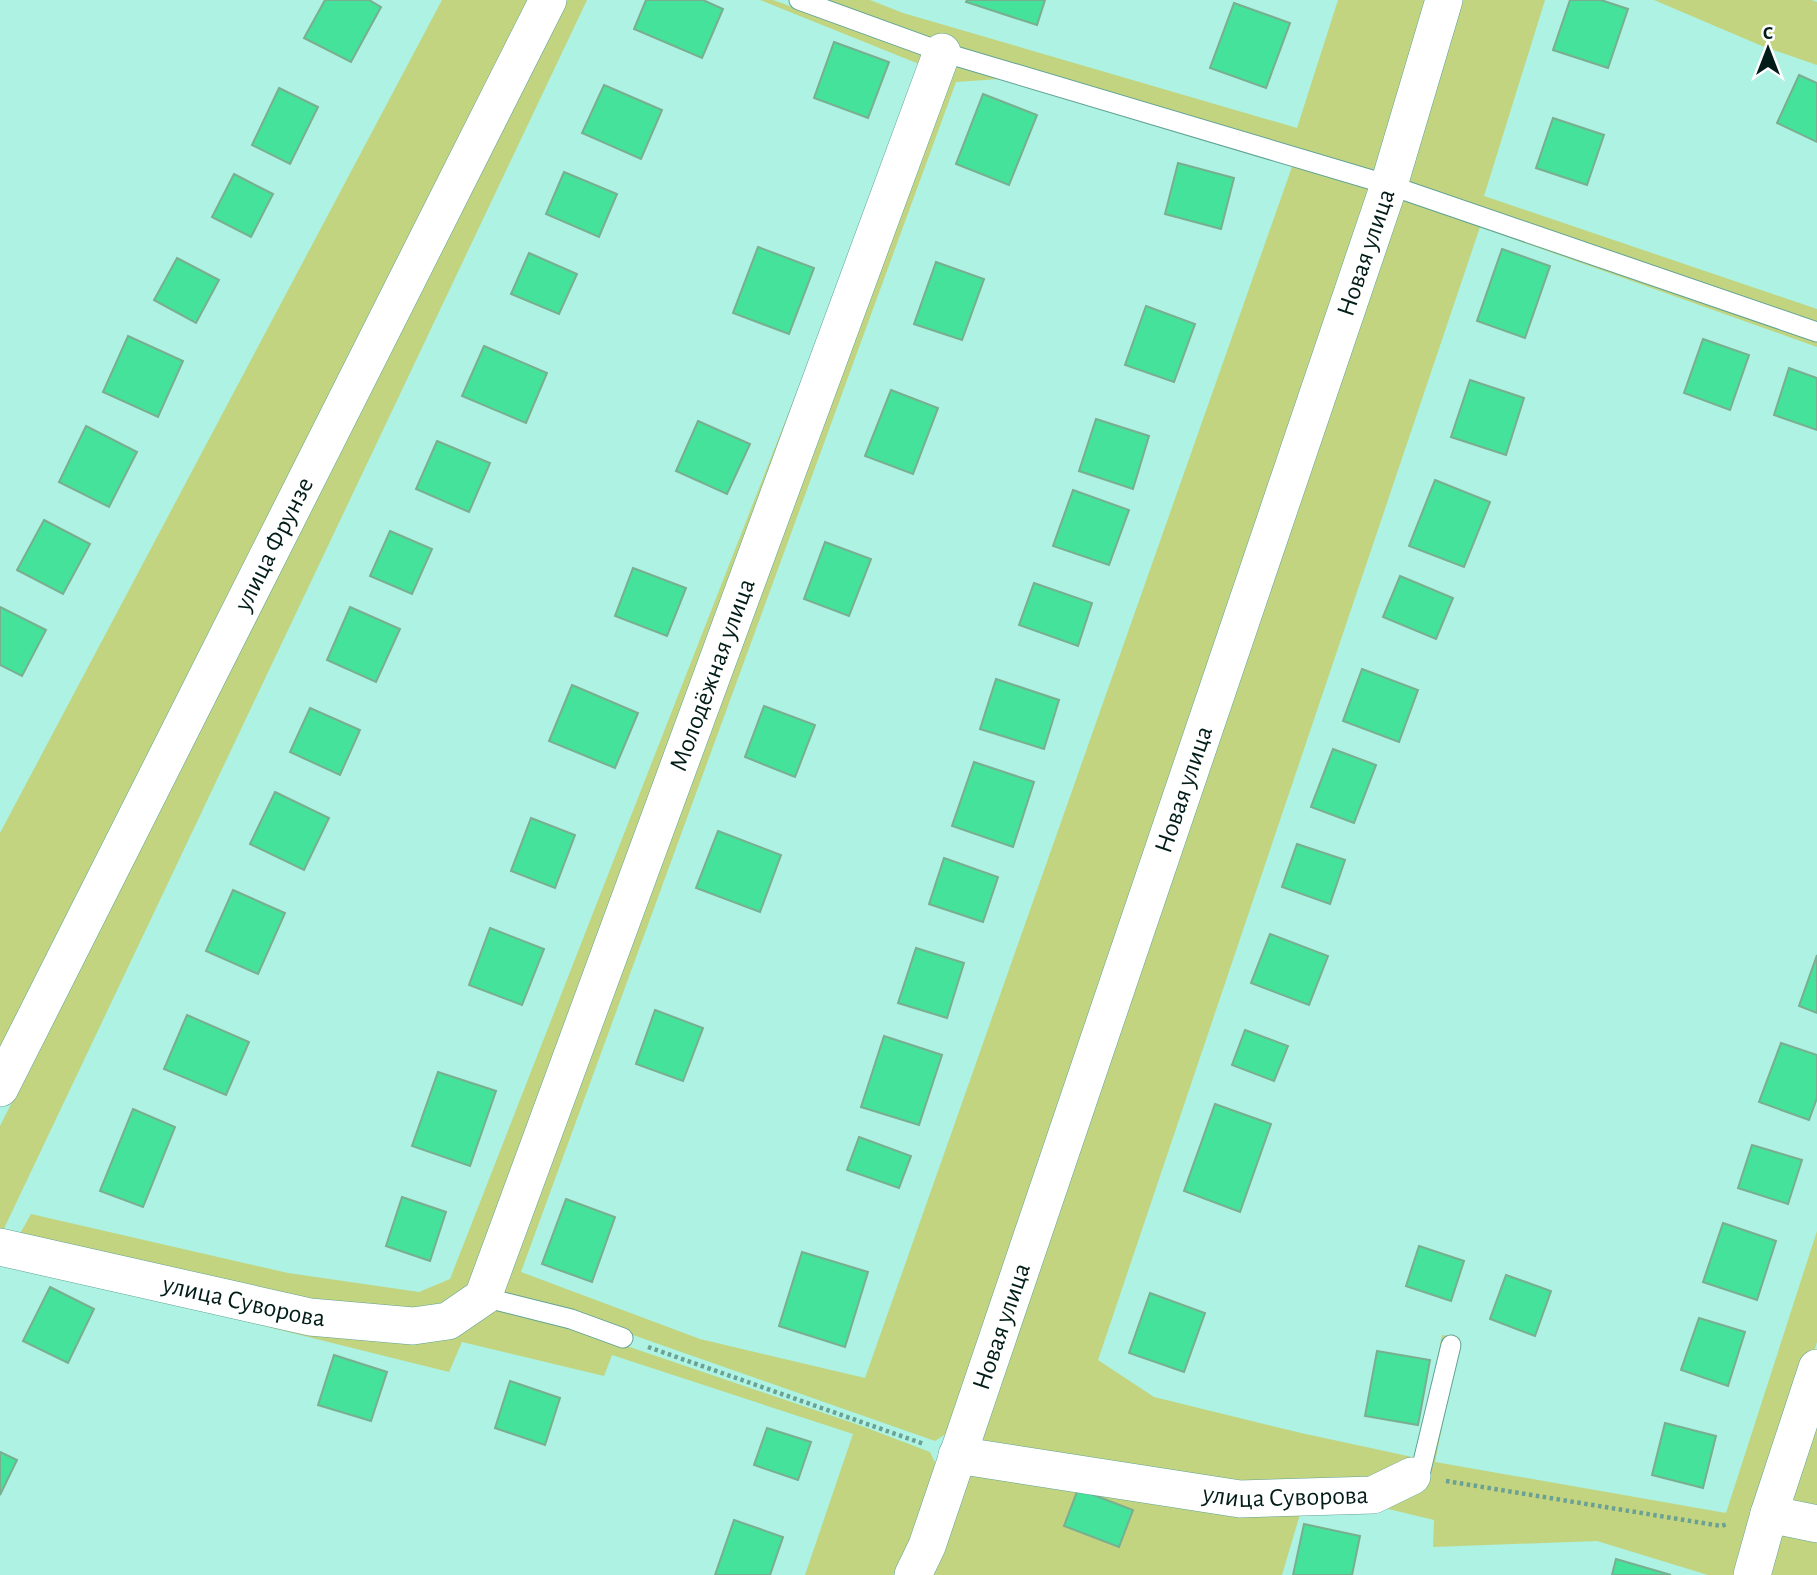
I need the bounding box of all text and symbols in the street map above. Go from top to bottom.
north arrow [1733,14,1803,84]
text: С [1763,24,1773,43]
street label: Новая улица [1332,186,1400,320]
street label: улица Фрунзе [229,473,318,616]
street label: Молодёжная улица [665,575,760,775]
street label: Новая улица [1150,723,1217,856]
street label: Новая улица [968,1260,1035,1393]
street label: улица Суворова [159,1271,326,1331]
street label: улица Суворова [1200,1480,1369,1512]

